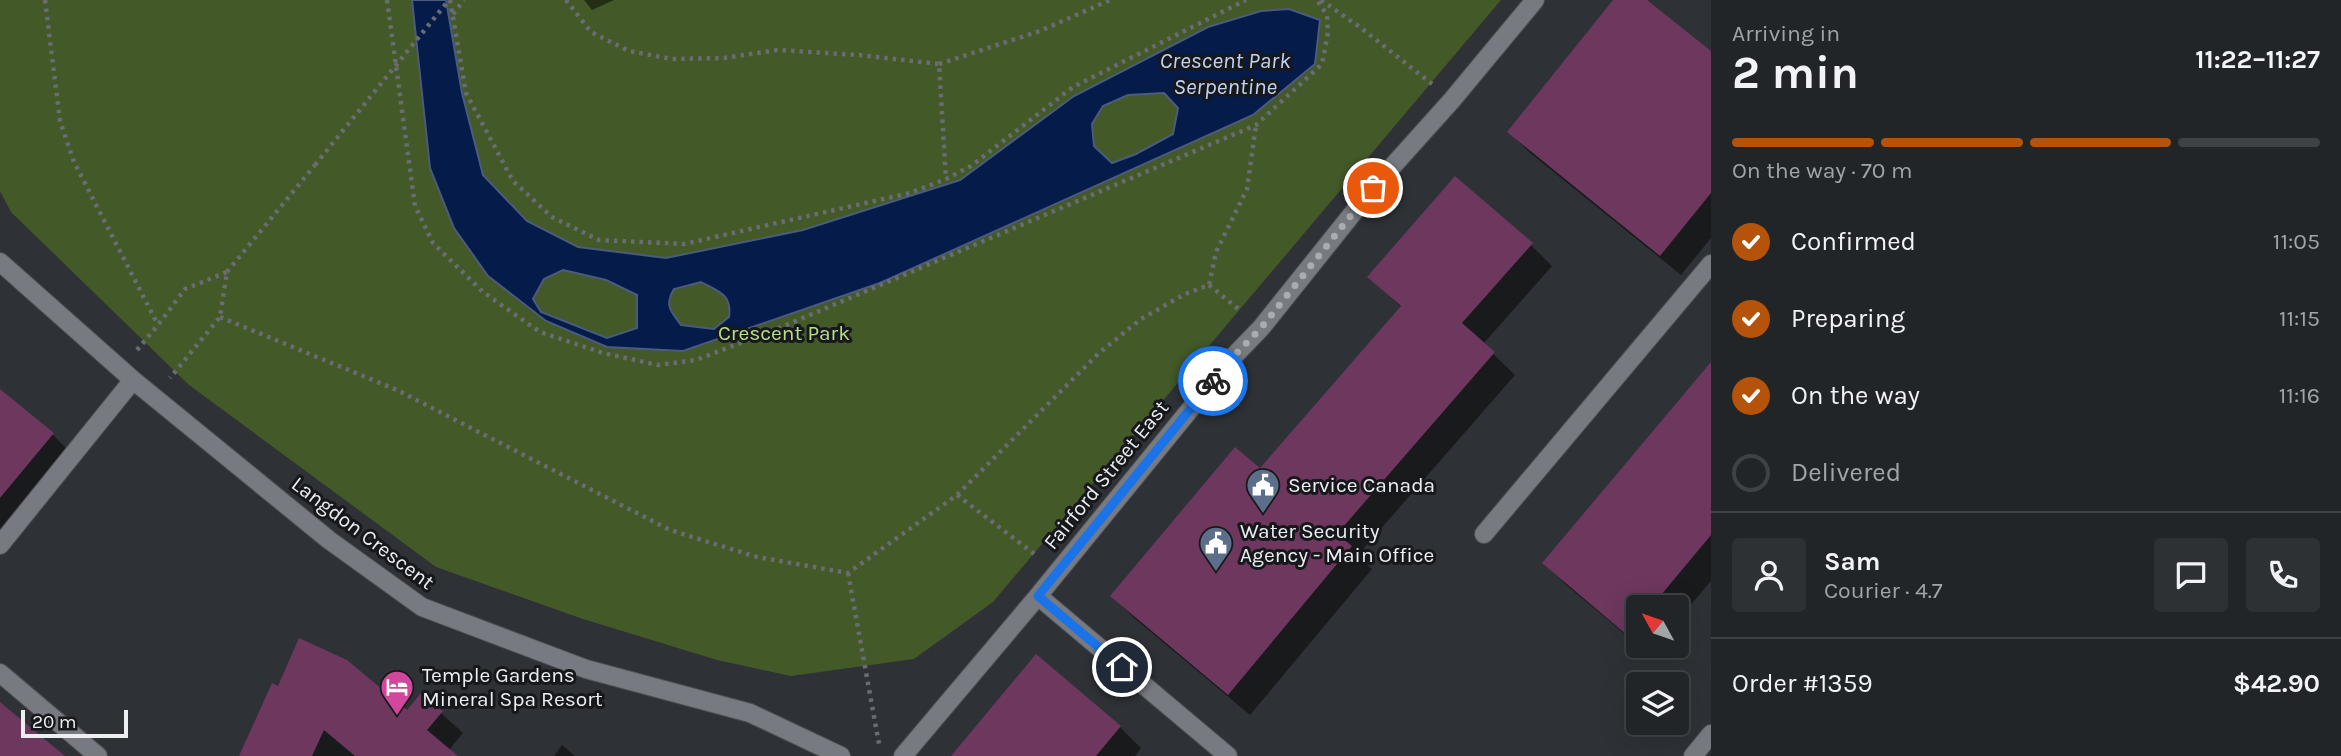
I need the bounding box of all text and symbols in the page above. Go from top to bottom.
text: Arriving in [1732,20,1840,47]
text: 11:22–11:27 [2195,44,2320,75]
text: 2 min [1732,46,1859,100]
water label: Crescent Park Serpentine [1159,47,1291,100]
text: On the way · 70 m [1732,157,1912,184]
pin [1343,158,1403,218]
icon: bag [1354,169,1392,207]
icon: check [1732,223,1770,261]
text: Confirmed [1791,226,1916,257]
text: 11:05 [2273,228,2320,255]
icon: check [1732,300,1770,338]
text: Preparing [1791,303,1905,334]
text: 11:15 [2279,305,2320,332]
park label: Crescent Park [718,321,850,345]
courier [1178,346,1248,416]
icon: bike [1194,362,1232,400]
icon: check [1732,377,1770,415]
text: On the way [1791,380,1920,411]
text: 11:16 [2279,382,2320,409]
street label: Fairford Street East [1039,396,1173,554]
text: Delivered [1791,457,1901,488]
public building icon: Service Canada [1244,466,1282,515]
street label: Langdon Crescent [287,472,439,594]
place label: Service Canada [1288,473,1435,497]
place label: Water Security Agency - Main Office [1240,519,1434,567]
public building icon: Water Security Agency - Main Office [1197,524,1235,573]
button: person [1732,538,1806,612]
button: chat [2154,538,2228,612]
button: phone [2246,538,2320,612]
text: Sam [1824,546,1880,577]
text: Courier · 4.7 [1824,577,1943,604]
north arrow [1626,595,1689,658]
map controls [1626,595,1689,735]
pin [1092,637,1152,697]
icon: home [1103,648,1141,686]
place label: Temple Gardens Mineral Spa Resort [422,663,603,711]
hotel icon: Temple Gardens Mineral Spa Resort [378,668,416,717]
text: Order #1359 [1732,668,1872,699]
text: $42.90 [2233,668,2320,699]
button: layers [1626,672,1689,735]
scale bar [21,707,128,739]
text: 20 m [32,711,77,733]

